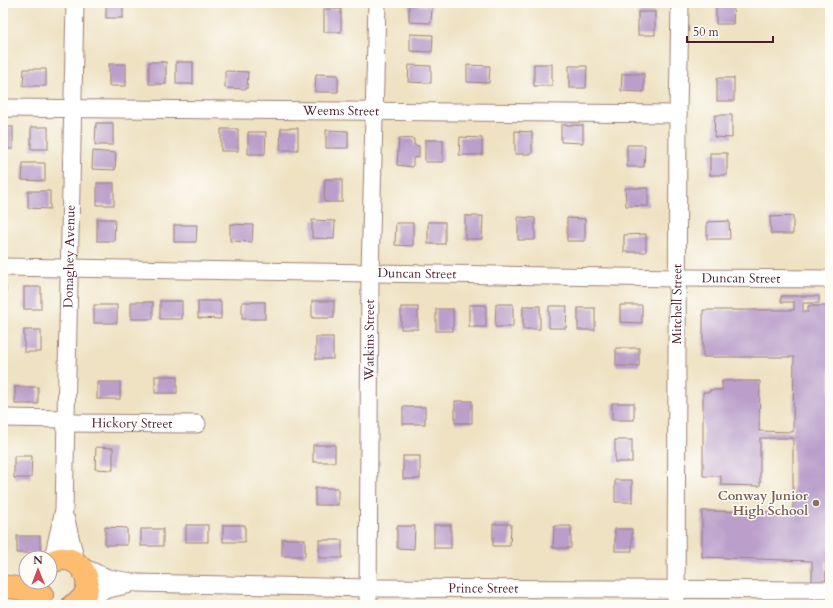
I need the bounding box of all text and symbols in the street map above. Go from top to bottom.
scale bar [687,18,773,44]
text: 50 m [693,24,720,40]
street label: Weems Street [302,102,379,120]
street label: Donaghey Avenue [59,204,80,308]
street label: Duncan Street [377,264,457,283]
street label: Mitchell Street [668,264,686,344]
street label: Duncan Street [701,269,780,288]
street label: Watkins Street [360,299,379,382]
street label: Hickory Street [91,414,173,433]
place label: Conway Junior High School [718,487,809,520]
marker: Conway Junior High School [811,498,821,508]
north arrow [18,550,58,590]
text: N [33,553,43,568]
street label: Prince Street [448,579,518,598]

